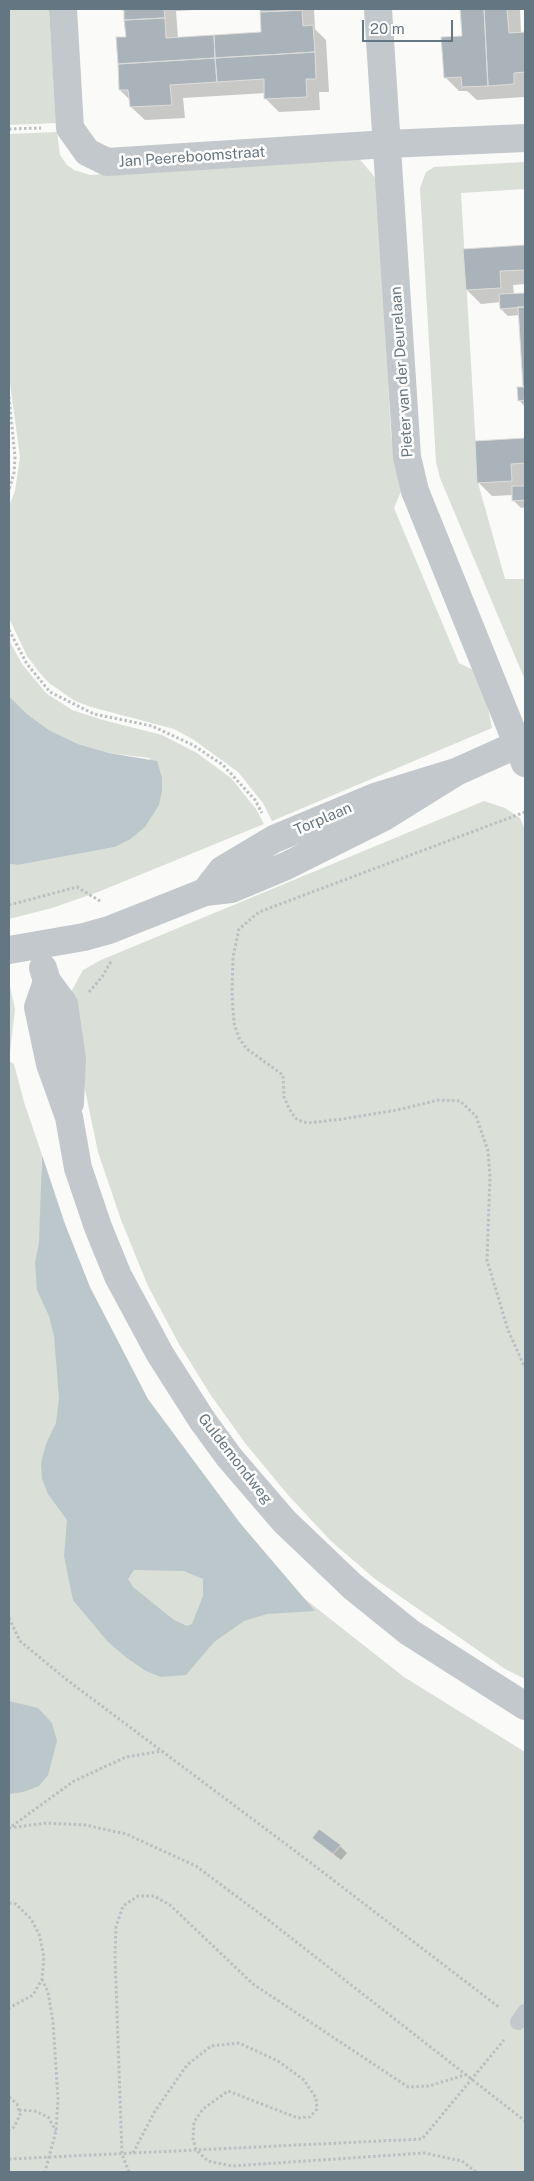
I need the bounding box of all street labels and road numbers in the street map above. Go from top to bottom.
street label: Jan Peereboomstraat [118,143,266,171]
street label: Pieter van der Deurelaan [387,286,417,458]
street label: Torplaan [291,799,355,839]
street label: Guldemondweg [194,1410,276,1508]

